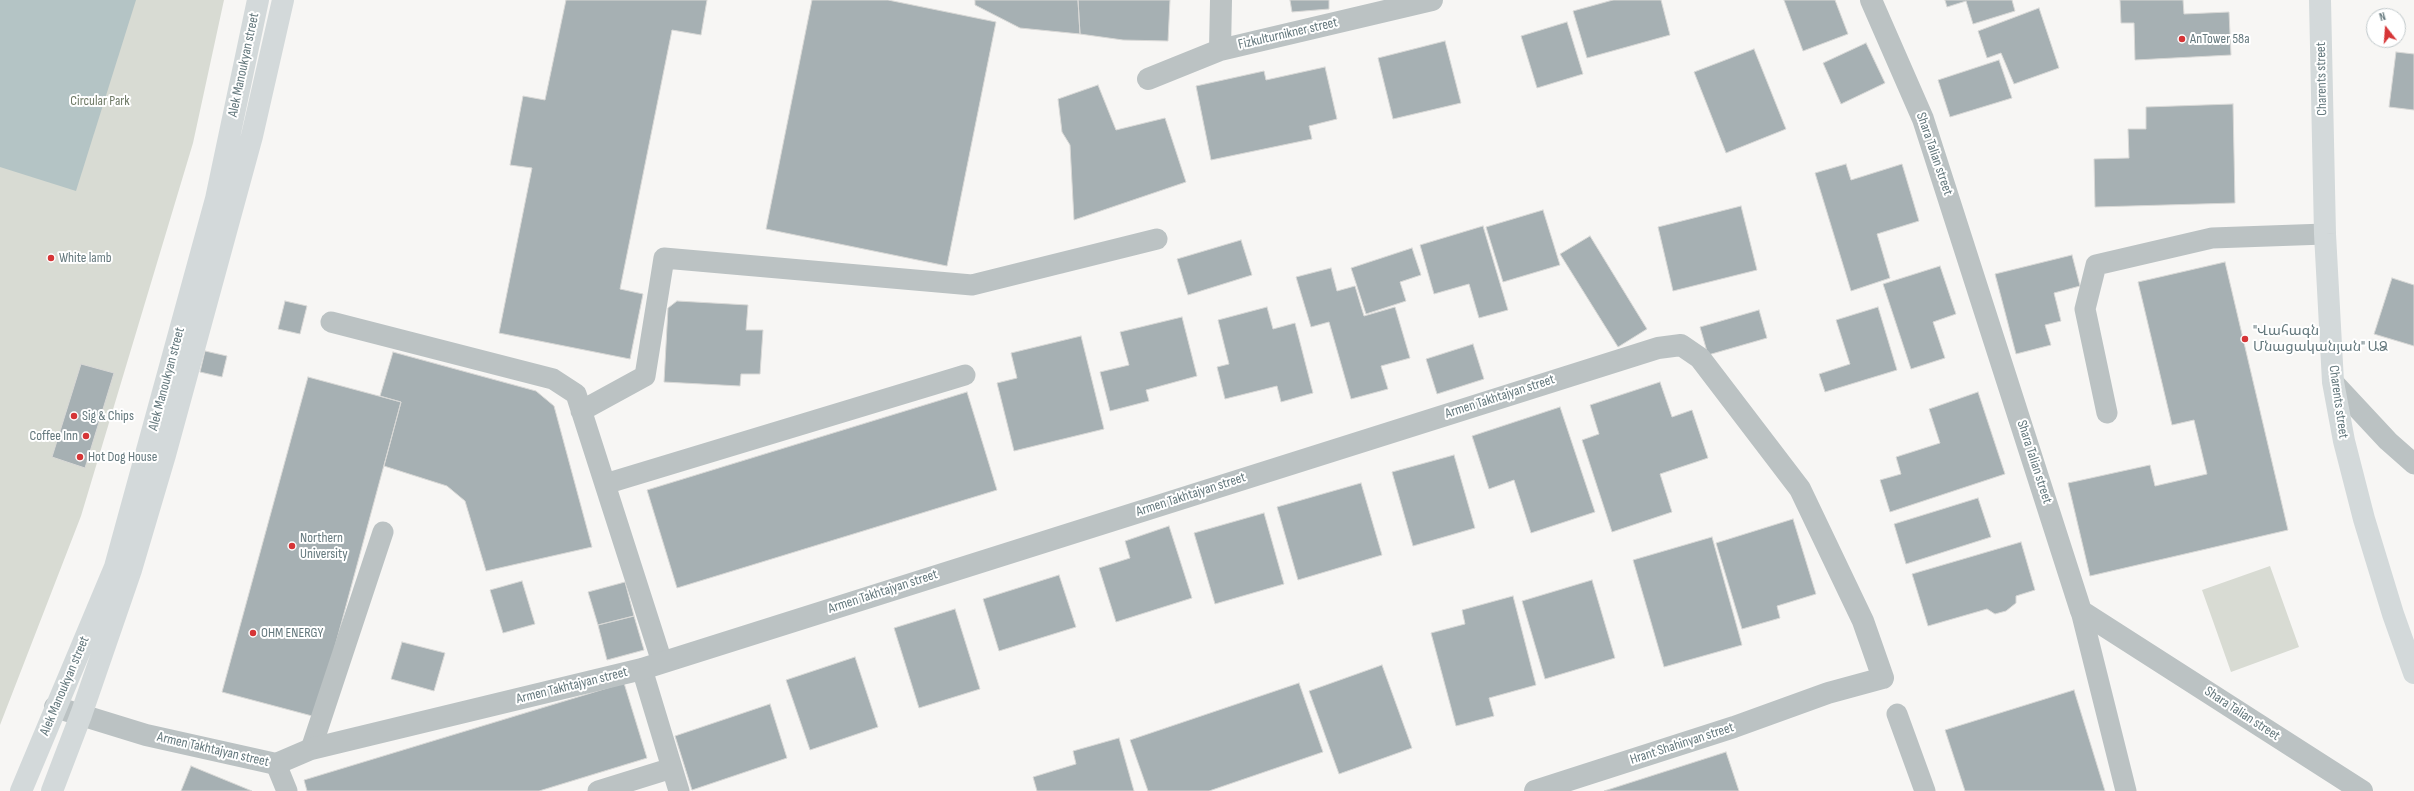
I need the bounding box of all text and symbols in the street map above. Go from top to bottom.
north arrow [2366,8,2406,48]
text: N [2378,10,2387,24]
street label: Alek Manoukyan street [225,11,263,119]
street label: Fizkulturnikner street [1237,14,1339,54]
place label: AnTower 58a [2190,31,2250,47]
marker: AnTower 58a [2177,34,2187,44]
street label: Charents street [2313,42,2331,116]
park label: Circular Park [70,93,130,109]
street label: Shara Talian street [1912,110,1956,198]
place label: White lamb [59,250,112,266]
marker: White lamb [46,253,56,263]
place label: "Վահագն Մնացականյան" ԱՁ [2253,323,2388,356]
street label: Alek Manoukyan street [145,326,189,432]
marker: "Վահագն Մնացականյան" ԱՁ [2240,334,2250,344]
street label: Charents street [2325,364,2351,440]
street label: Armen Takhtajyan street [1443,371,1557,423]
place label: Sig & Chips [82,408,134,424]
marker: Sig & Chips [69,411,79,421]
street label: Shara Talian street [2013,418,2055,506]
place label: Coffee Inn [30,428,78,444]
marker: Coffee Inn [81,431,91,441]
place label: Hot Dog House [88,449,157,465]
marker: Hot Dog House [75,452,85,462]
street label: Armen Takhtajyan street [1134,469,1248,521]
place label: Northern University [300,530,348,562]
marker: Northern University [287,541,297,551]
street label: Armen Takhtajyan street [826,566,940,618]
place label: OHM ENERGY [261,625,323,641]
marker: OHM ENERGY [248,628,258,638]
street label: Alek Manoukyan street [37,634,93,738]
street label: Armen Takhtajyan street [515,664,629,708]
street label: Shara Talian street [2201,683,2283,745]
street label: Hrant Shahinyan street [1628,719,1736,769]
street label: Armen Takhtajyan street [155,729,271,771]

